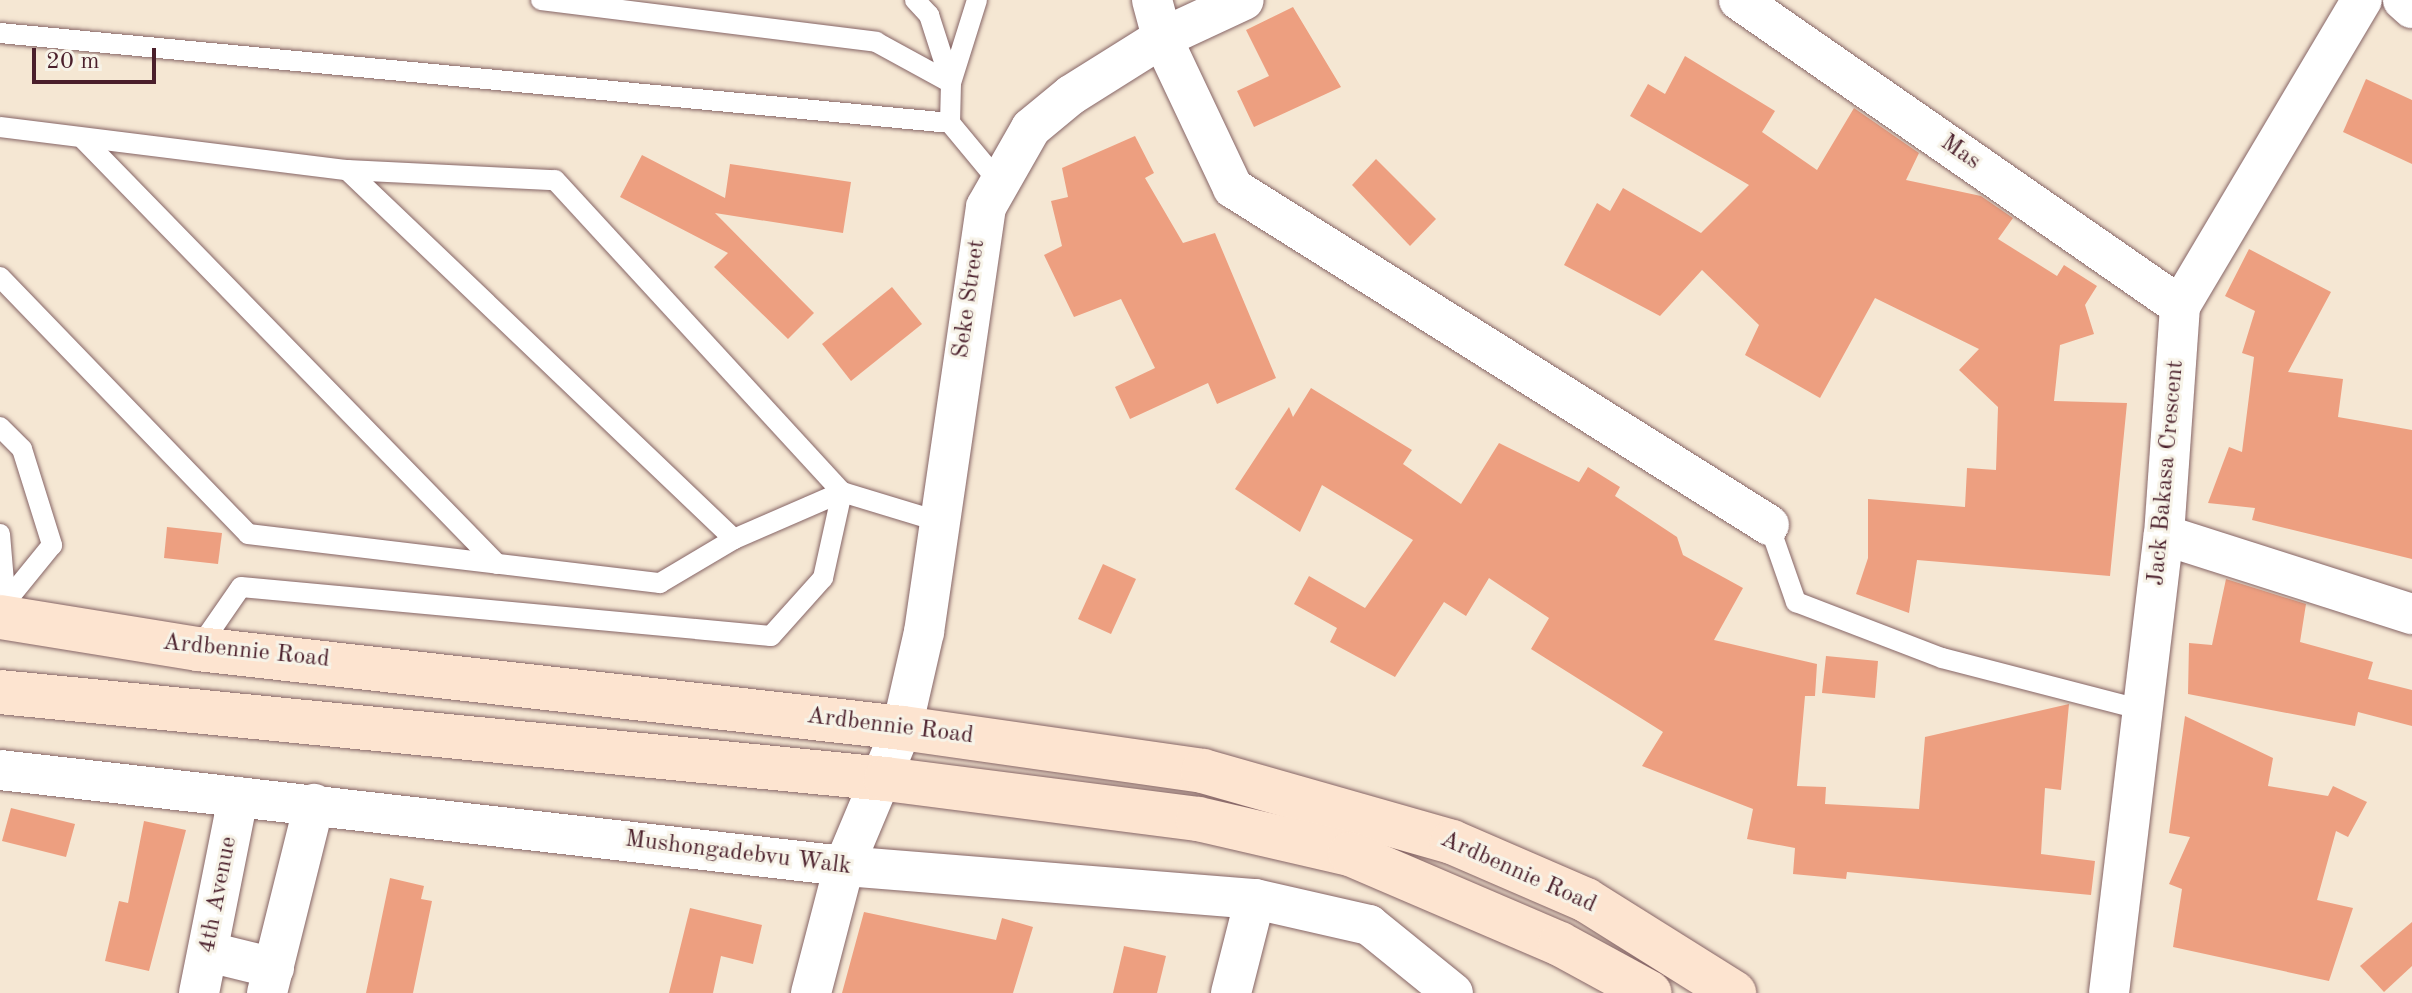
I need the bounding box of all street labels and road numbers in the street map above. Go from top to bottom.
street label: Mas [1934,129,1986,177]
street label: Seke Street [947,238,993,360]
street label: Jack Bakasa Crescent [2143,359,2191,587]
street label: Ardbennie Road [161,629,331,675]
street label: Ardbennie Road [805,702,975,752]
street label: Mushongadebvu Walk [623,826,853,882]
street label: Ardbennie Road [1436,826,1600,920]
street label: 4th Avenue [194,834,244,956]

